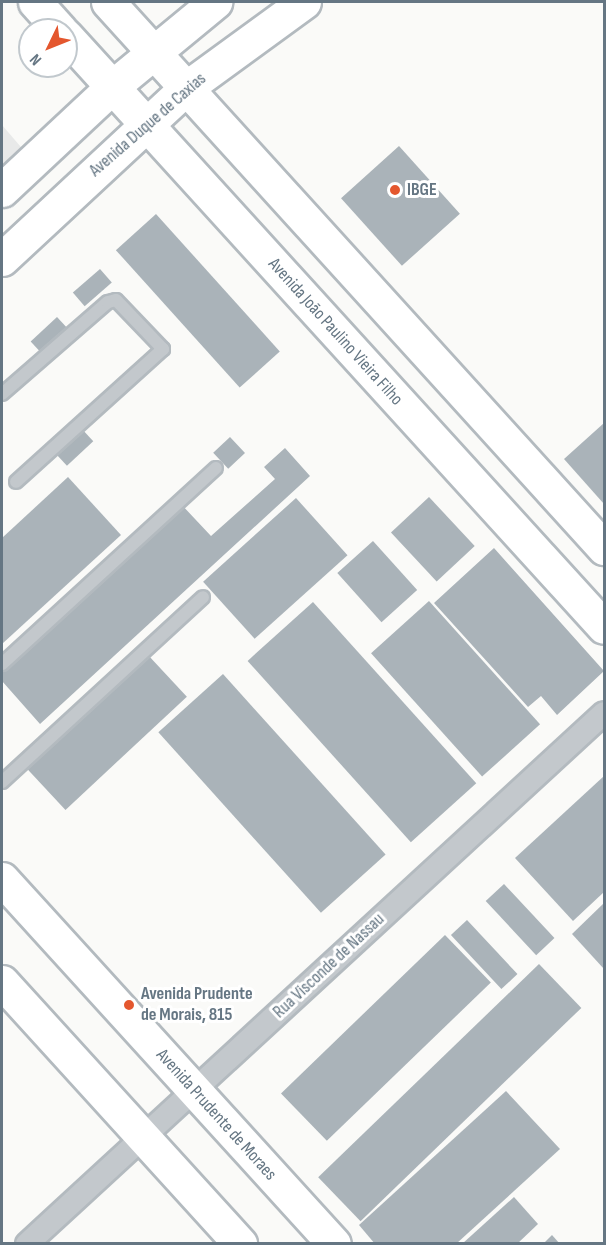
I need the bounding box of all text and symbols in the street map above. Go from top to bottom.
north arrow [18,18,78,78]
text: N [26,50,46,69]
street label: Avenida Duque de Caxias [85,68,211,182]
place label: IBGE [407,179,437,201]
marker: IBGE [388,183,402,197]
street label: Avenida João Paulino Vieira Filho [263,254,407,410]
street label: Rua Visconde de Nassau [269,909,389,1023]
place label: Avenida Prudente de Morais, 815 [141,984,253,1026]
marker: Avenida Prudente de Morais, 815 [122,998,136,1012]
street label: Avenida Prudente de Moraes [151,1045,281,1185]

